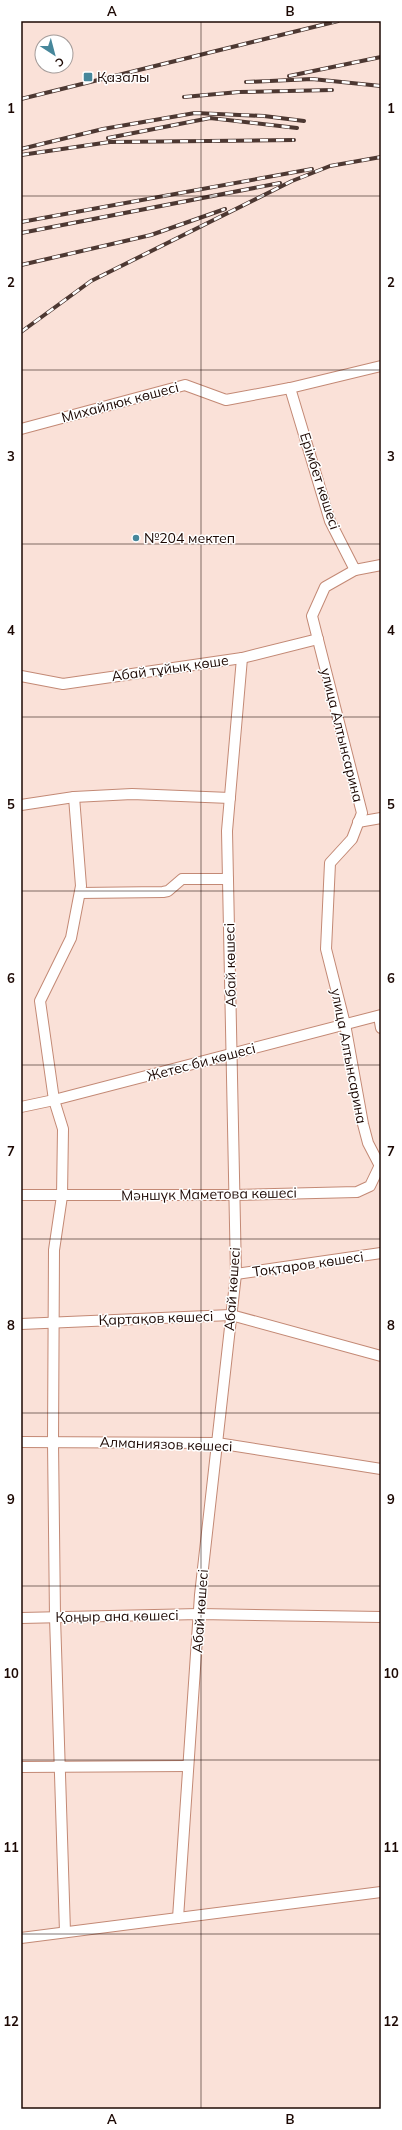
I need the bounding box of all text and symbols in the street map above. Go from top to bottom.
text: A [107,3,117,19]
text: B [286,3,295,19]
north arrow [34,34,74,74]
text: С [52,54,67,70]
place label: Қазалы [97,68,149,86]
marker: Қазалы [82,71,94,83]
text: 1 [7,100,15,116]
text: 1 [387,100,395,116]
text: 2 [7,274,15,290]
text: 2 [387,274,395,290]
street label: Михайлюк көшесі [59,378,181,426]
street label: Ерімбет көшесі [296,430,344,532]
text: 3 [7,448,15,464]
text: 3 [387,448,395,464]
place label: №204 мектеп [144,529,235,547]
marker: №204 мектеп [131,533,141,543]
text: 4 [7,622,15,638]
text: 4 [387,622,395,638]
street label: Абай тұйық көше [110,651,230,685]
street label: улица Алтынсарина [317,666,367,804]
text: 5 [7,796,15,812]
text: 5 [387,796,395,812]
street label: Абай көшесі [220,923,240,1007]
text: 6 [7,970,15,986]
text: 6 [387,970,395,986]
street label: улица Алтынсарина [327,987,371,1125]
street label: Жетес би көшесі [145,1039,257,1085]
text: 7 [7,1143,15,1159]
text: 7 [387,1143,395,1159]
street label: Мәншүк Маметова көшесі [121,1183,297,1205]
street label: Абай көшесі [220,1246,244,1332]
street label: Тоқтаров көшесі [251,1247,365,1281]
street label: Қартақов көшесі [98,1307,214,1329]
text: 8 [7,1317,15,1333]
text: 8 [387,1317,395,1333]
street label: Алманиязов көшесі [99,1433,233,1455]
text: 9 [7,1491,15,1507]
text: 9 [387,1491,395,1507]
street label: Абай көшесі [188,1568,212,1654]
street label: Қоңыр ана көшесі [55,1606,179,1626]
text: 10 [3,1665,19,1681]
text: 10 [383,1665,399,1681]
text: 11 [3,1839,19,1855]
text: 11 [383,1839,399,1855]
text: 12 [3,2013,19,2029]
text: 12 [383,2013,399,2029]
text: A [107,2111,117,2127]
text: B [286,2111,295,2127]

